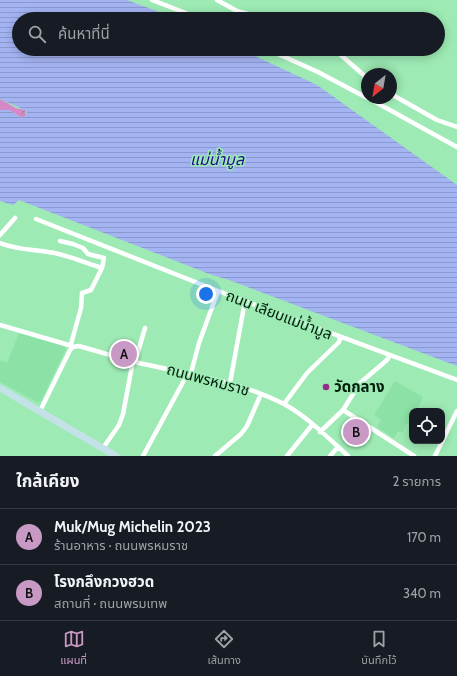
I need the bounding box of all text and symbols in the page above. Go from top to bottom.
search box [12,12,445,56]
icon: search [26,23,48,45]
text: ค้นหาที่นี่ [58,25,110,43]
north arrow [361,68,397,104]
water label: แม่น้ำมูล [190,148,245,170]
your location [196,284,216,304]
street label: ถนน เลียบแม่น้ำมูล [223,285,335,344]
pin: A [111,339,137,369]
street label: ถนนพรหมราช [165,360,251,400]
place label: วัดกลาง [334,378,385,396]
marker: วัดกลาง [321,382,331,392]
map controls [409,408,445,444]
button: locate [409,408,445,444]
pin: B [343,417,369,447]
text: ใกล้เคียง [16,471,79,491]
text: 2 รายการ [392,473,441,489]
text: Muk/Mug Michelin 2023 [54,518,211,536]
text: A [25,529,33,545]
text: 170 m [407,529,441,545]
text: ร้านอาหาร · ถนนพรหมราช [54,537,188,553]
text: โรงกลึงกวงฮวด [54,573,154,591]
text: B [25,585,33,601]
text: 340 m [403,585,441,601]
text: สถานที่ · ถนนพรมเทพ [54,595,167,611]
tab: แผนที่ [60,628,87,669]
tab: เส้นทาง [208,628,241,669]
tab: บันทึกไว้ [361,628,397,669]

